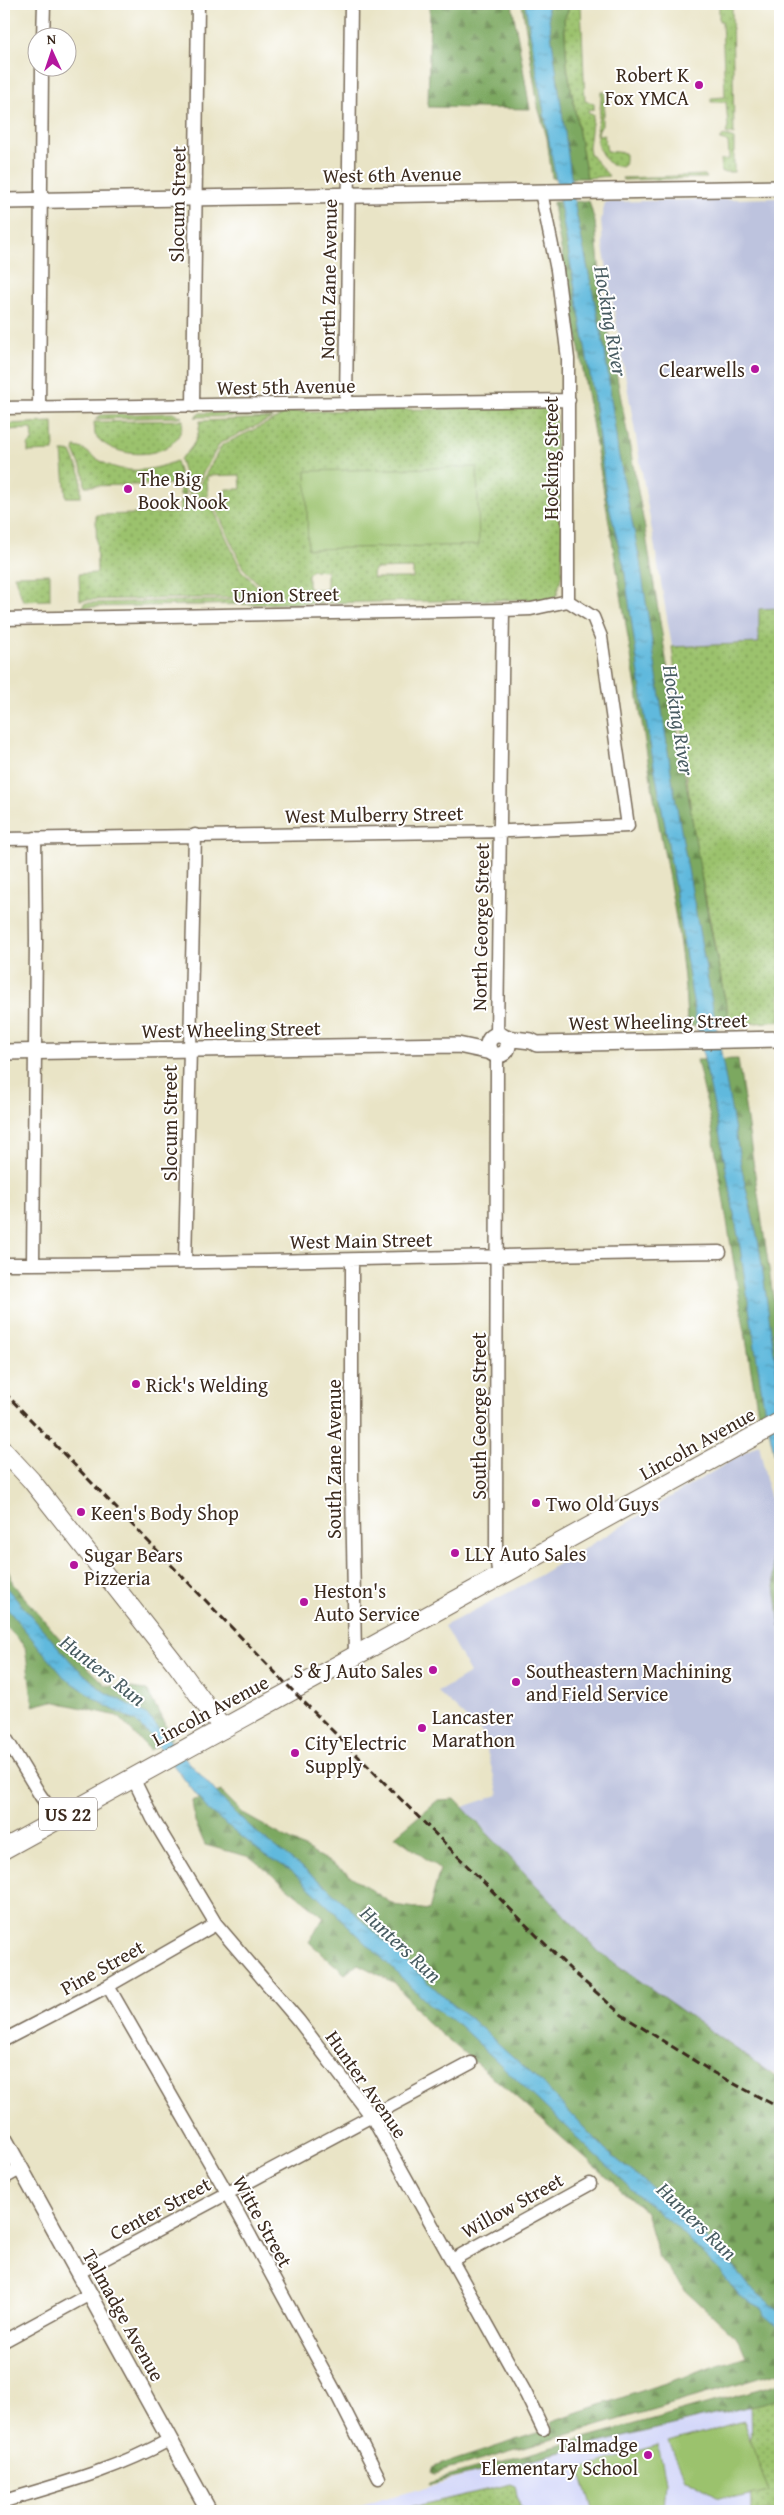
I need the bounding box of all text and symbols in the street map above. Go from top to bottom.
north arrow [28,28,78,78]
text: N [46,29,57,49]
place label: Robert K Fox YMCA [605,60,689,112]
marker: Robert K Fox YMCA [693,79,705,91]
street label: Slocum Street [161,145,193,263]
street label: West 6th Avenue [322,158,462,190]
street label: North Zane Avenue [312,198,344,360]
water label: Hocking River [586,262,636,380]
place label: Clearwells [659,355,745,384]
marker: Clearwells [749,363,761,375]
street label: West 5th Avenue [216,370,356,402]
street label: Hocking Street [536,396,565,520]
place label: The Big Book Nook [138,464,229,516]
marker: The Big Book Nook [122,483,134,495]
street label: Union Street [233,579,339,609]
water label: Hocking River [655,661,703,779]
street label: West Mulberry Street [284,798,464,830]
street label: North George Street [464,843,496,1011]
street label: West Wheeling Street [568,1005,748,1037]
street label: West Wheeling Street [141,1013,321,1045]
street label: Slocum Street [155,1065,184,1181]
street label: West Main Street [289,1224,433,1256]
street label: South George Street [464,1332,493,1500]
place label: Rick's Welding [146,1370,268,1399]
marker: Rick's Welding [130,1378,142,1390]
street label: South Zane Avenue [319,1379,348,1539]
street label: Lincoln Avenue [634,1399,760,1487]
place label: Two Old Guys [546,1489,659,1518]
marker: Two Old Guys [530,1497,542,1509]
place label: Keen's Body Shop [91,1498,239,1527]
marker: Keen's Body Shop [75,1506,87,1518]
place label: LLY Auto Sales [465,1539,586,1568]
place label: Sugar Bears Pizzeria [84,1540,183,1592]
marker: LLY Auto Sales [449,1547,461,1559]
marker: Sugar Bears Pizzeria [68,1559,80,1571]
place label: Heston's Auto Service [314,1576,420,1628]
marker: Heston's Auto Service [298,1596,310,1608]
water label: Hunters Run [53,1626,153,1714]
place label: S & J Auto Sales [293,1656,423,1685]
place label: Southeastern Machining and Field Service [526,1656,732,1708]
marker: S & J Auto Sales [427,1664,439,1676]
street label: Lincoln Avenue [147,1667,273,1753]
marker: Southeastern Machining and Field Service [510,1676,522,1688]
place label: Lancaster Marathon [432,1702,515,1754]
marker: Lancaster Marathon [416,1722,428,1734]
place label: City Electric Supply [305,1728,407,1780]
marker: City Electric Supply [289,1747,301,1759]
road number: US 22 [39,1798,97,1830]
water label: Hunters Run [353,1897,449,1990]
street label: Pine Street [55,1932,149,2002]
street label: Hunter Avenue [319,2024,415,2144]
street label: Willow Street [456,2165,568,2245]
street label: Center Street [104,2169,216,2247]
street label: Witte Street [226,2170,300,2272]
water label: Hunters Run [649,2174,745,2268]
street label: Talmadge Avenue [76,2244,172,2386]
place label: Talmadge Elementary School [481,2430,638,2482]
marker: Talmadge Elementary School [642,2449,654,2461]

